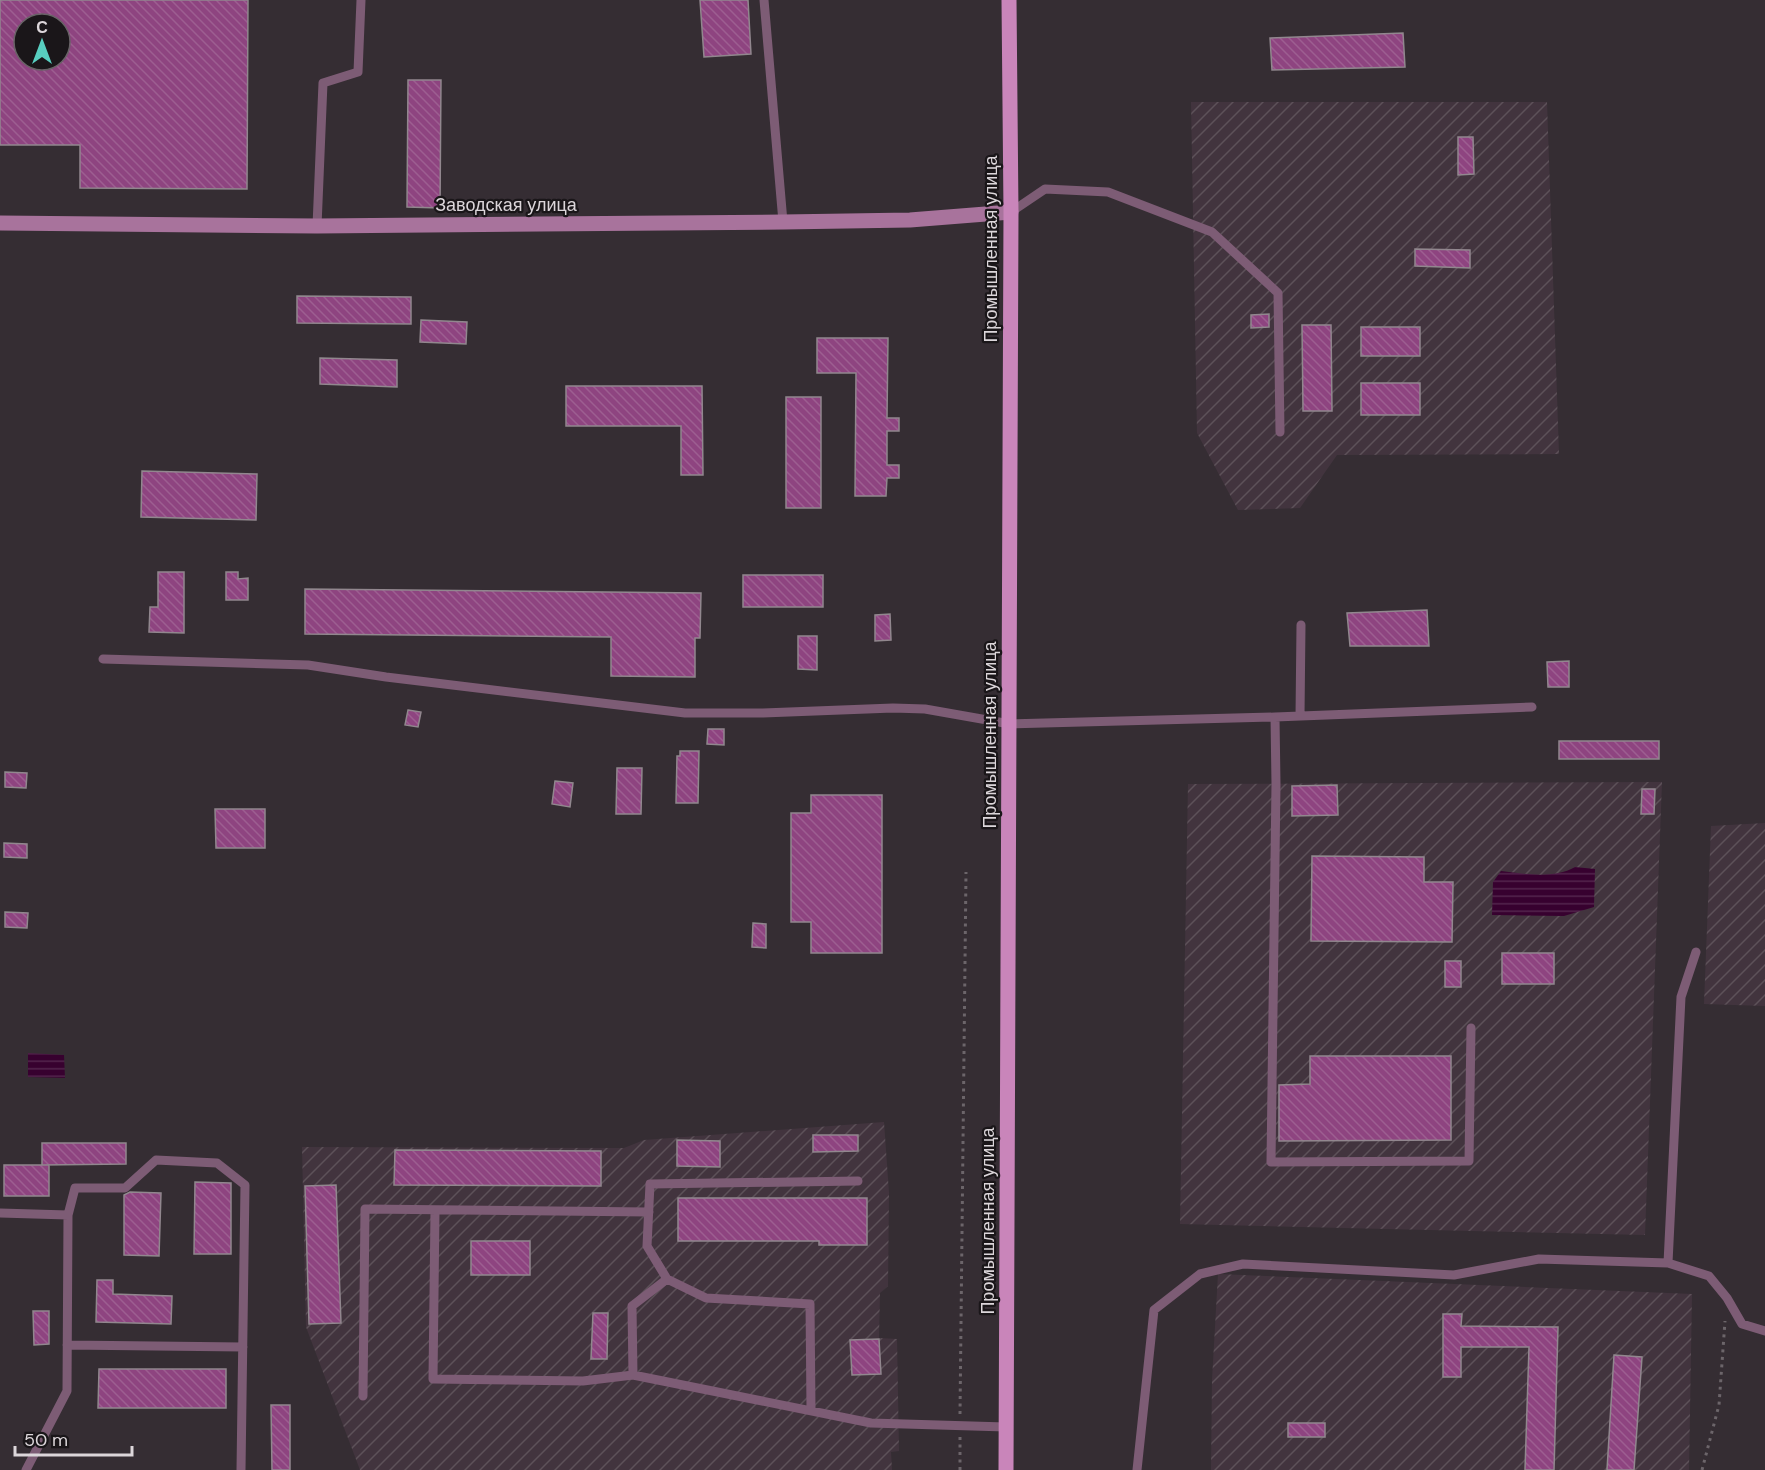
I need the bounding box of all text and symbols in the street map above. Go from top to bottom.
north arrow [12,12,72,72]
text: С [36,17,48,38]
street label: Промышленная улица [979,154,1003,343]
street label: Заводская улица [435,193,578,217]
street label: Промышленная улица [978,640,1002,829]
street label: Промышленная улица [976,1126,1000,1315]
scale bar [15,1419,132,1457]
text: 50 m [24,1428,68,1452]

